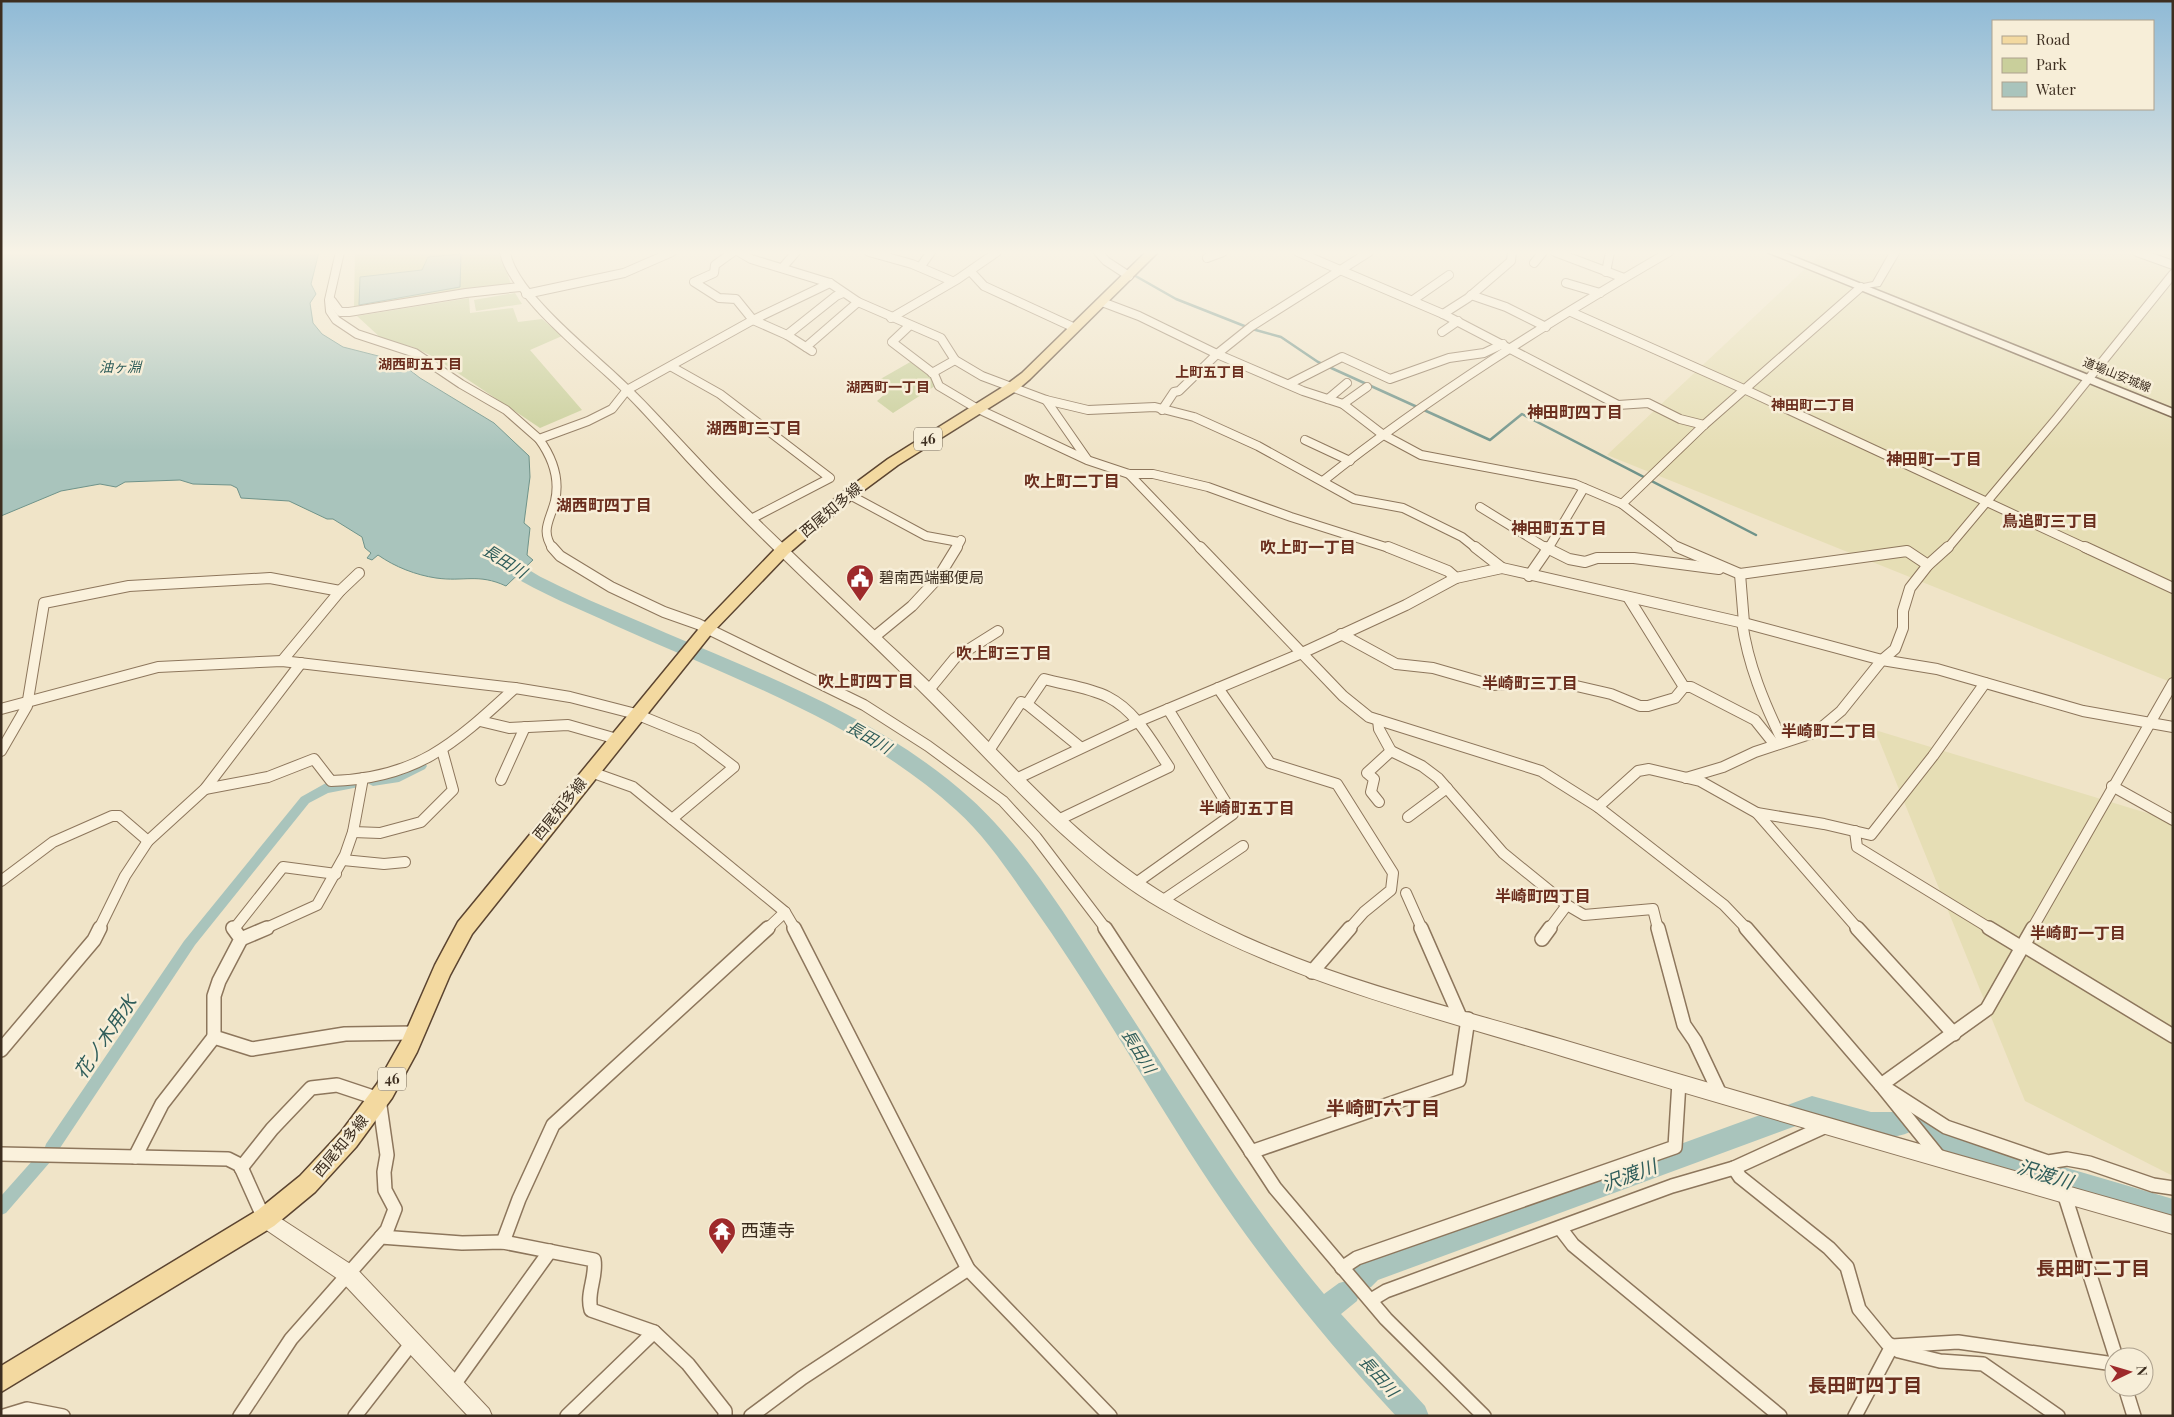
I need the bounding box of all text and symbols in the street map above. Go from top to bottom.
legend [1992,20,2154,110]
text: Road [2036,29,2070,49]
text: Park [2036,54,2068,74]
text: Water [2035,79,2076,99]
street label: 道場山安城線 [2081,353,2154,395]
district label: 湖西町五丁目 [378,354,462,373]
water label: 油ヶ淵 [99,357,143,376]
district label: 上町五丁目 [1175,362,1245,381]
district label: 湖西町一丁目 [846,377,930,396]
district label: 神田町二丁目 [1771,395,1855,414]
district label: 神田町四丁目 [1527,401,1623,422]
district label: 湖西町三丁目 [706,417,802,438]
road number: 46 [914,428,942,450]
district label: 神田町一丁目 [1886,448,1982,469]
district label: 吹上町二丁目 [1024,470,1120,491]
street label: 西尾知多線 [795,477,866,541]
district label: 湖西町四丁目 [556,494,652,515]
district label: 鳥追町三丁目 [2002,510,2098,531]
district label: 神田町五丁目 [1511,517,1607,538]
district label: 吹上町一丁目 [1260,536,1356,557]
water label: 長田川 [479,539,533,583]
public building icon: 碧南西端郵便局 [845,563,875,602]
place label: 碧南西端郵便局 [879,567,984,587]
district label: 吹上町三丁目 [956,642,1052,663]
district label: 吹上町四丁目 [818,670,914,691]
district label: 半崎町三丁目 [1482,672,1578,693]
water label: 長田川 [843,715,897,759]
district label: 半崎町二丁目 [1781,720,1877,741]
street label: 西尾知多線 [528,773,591,844]
district label: 半崎町五丁目 [1199,797,1295,818]
district label: 半崎町四丁目 [1495,885,1591,906]
district label: 半崎町一丁目 [2030,922,2126,943]
water label: 花ノ木用水 [67,988,143,1083]
water label: 長田川 [1118,1025,1162,1078]
road number: 46 [378,1068,406,1090]
district label: 半崎町六丁目 [1326,1094,1440,1120]
street label: 西尾知多線 [308,1110,372,1181]
water label: 沢渡川 [1597,1151,1662,1196]
water label: 沢渡川 [2014,1152,2078,1194]
temple icon: 西蓮寺 [707,1216,737,1255]
place label: 西蓮寺 [741,1218,795,1242]
district label: 長田町二丁目 [2036,1254,2150,1280]
north arrow [2104,1347,2154,1397]
water label: 長田川 [1356,1351,1405,1402]
text: N [2133,1365,2152,1377]
district label: 長田町四丁目 [1808,1371,1922,1397]

